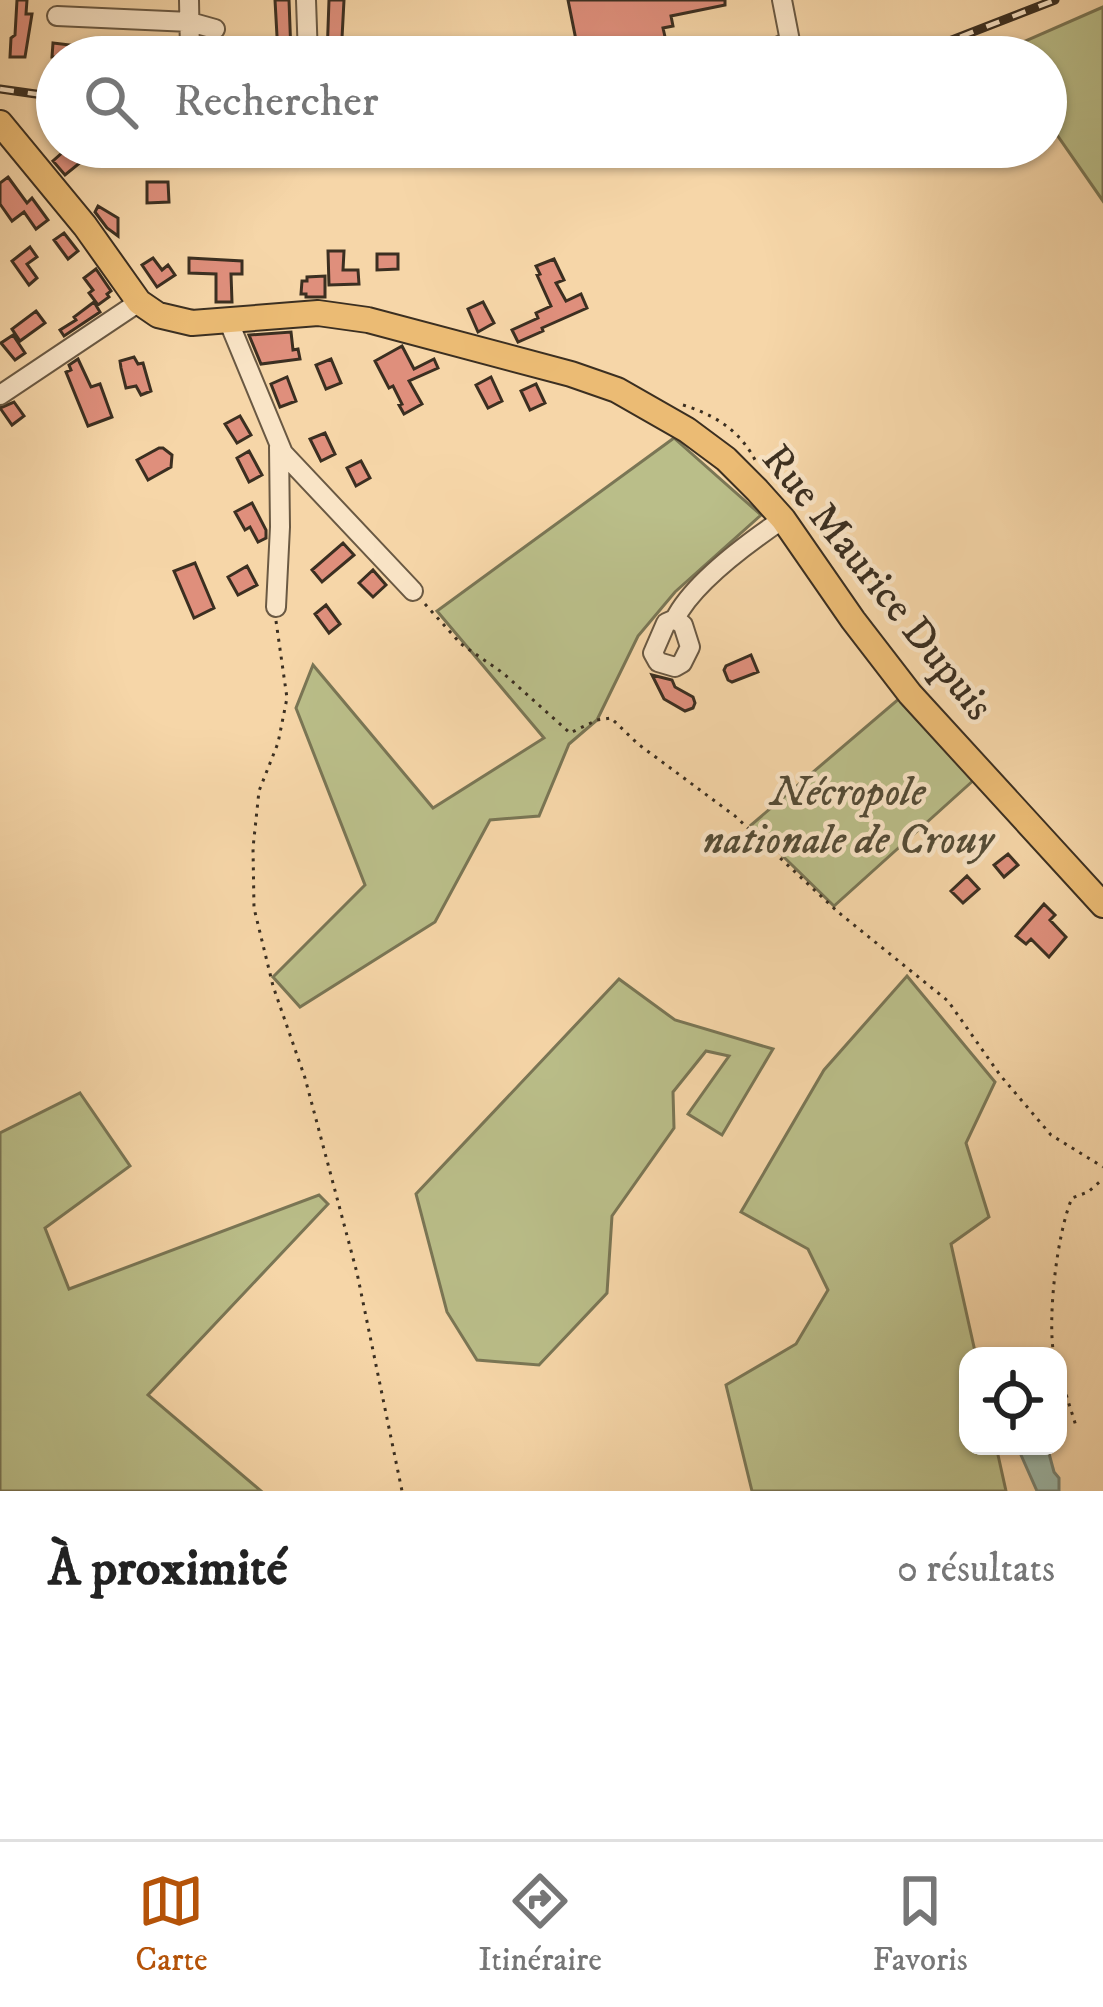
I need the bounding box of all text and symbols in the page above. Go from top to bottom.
search box [36,36,1067,168]
icon: search [78,69,144,135]
text: Rechercher [174,74,379,130]
street label: Rue Maurice Dupuis [750,435,1004,731]
park label: Nécropole nationale de Crouy [702,767,996,867]
map controls [959,1347,1067,1455]
button: locate [959,1347,1067,1455]
text: À proximité [48,1537,288,1601]
text: 0 résultats [897,1545,1055,1594]
tab: Carte [135,1868,208,1981]
tab: Itinéraire [478,1868,602,1981]
tab: Favoris [872,1868,968,1981]

